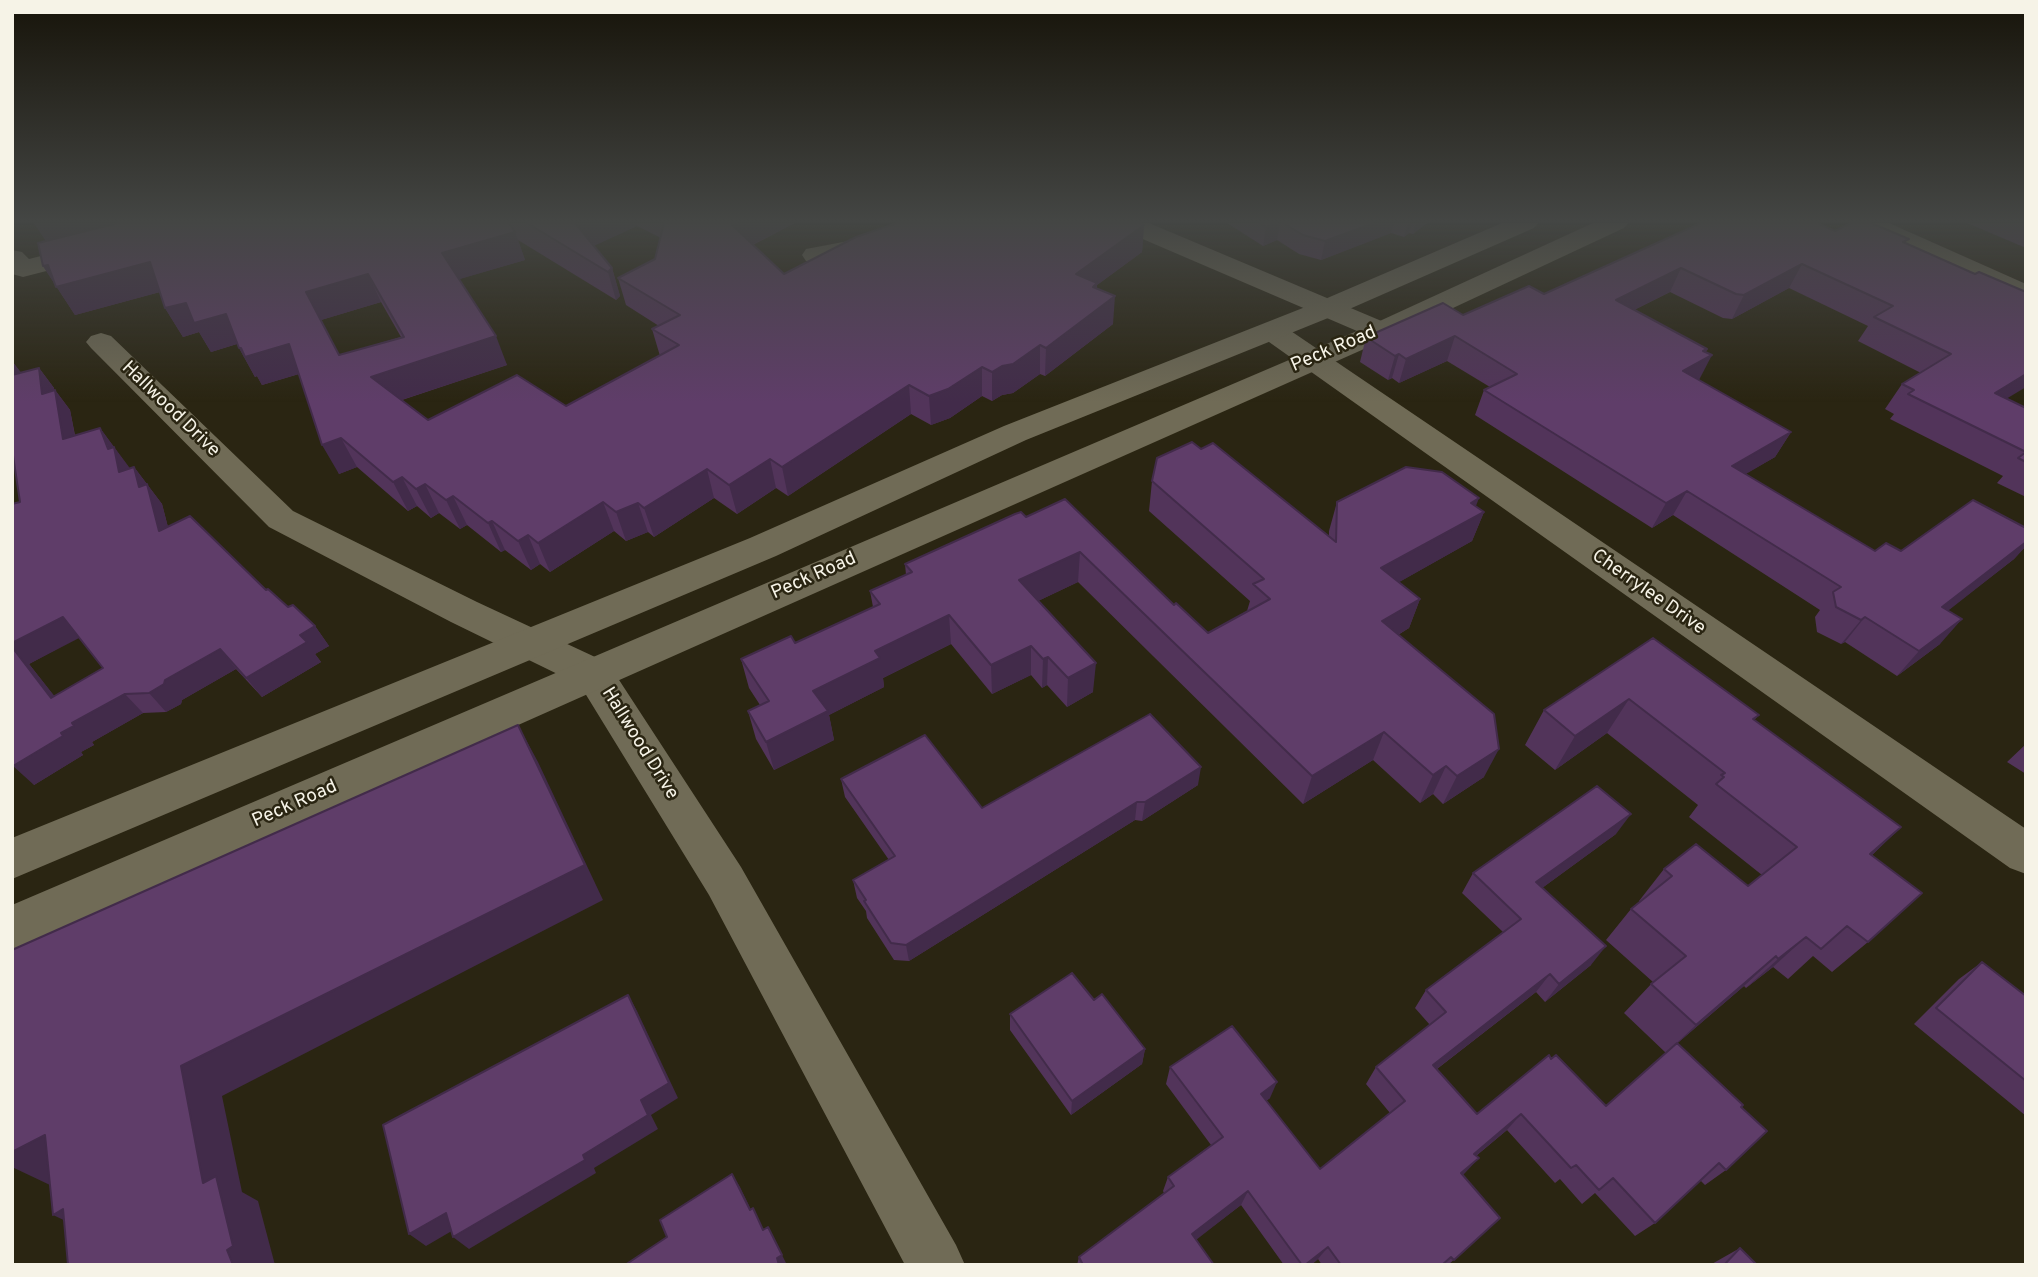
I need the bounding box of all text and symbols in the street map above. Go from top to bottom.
street label: Peck Road [1288,322,1380,378]
street label: Hallwood Drive [116,357,224,463]
street label: Cherrylee Drive [1587,545,1709,641]
street label: Peck Road [768,548,860,606]
street label: Hallwood Drive [595,684,683,804]
street label: Peck Road [249,776,341,834]

